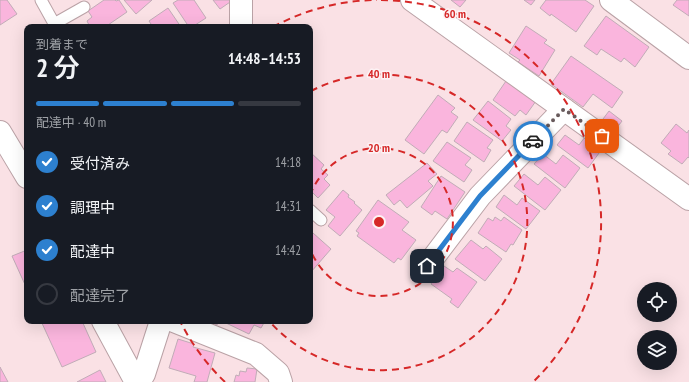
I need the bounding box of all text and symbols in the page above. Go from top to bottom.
text: 60 m [444,6,466,21]
text: 到着まで [36,36,88,53]
text: 14:48–14:53 [228,49,301,68]
text: 2 分 [36,51,80,84]
text: 40 m [368,66,390,81]
text: 配達中 · 40 m [36,114,106,131]
pin [585,119,619,153]
courier [513,121,553,161]
icon: bag [591,125,613,147]
icon: car [522,130,544,152]
text: 20 m [368,140,390,155]
icon: check [36,151,58,173]
text: 受付済み [70,154,130,173]
text: 14:18 [275,154,301,171]
icon: check [36,195,58,217]
text: 調理中 [70,198,115,217]
text: 14:31 [275,198,301,215]
centre of rings [372,215,386,229]
icon: check [36,239,58,261]
text: 配達中 [70,242,115,261]
text: 14:42 [275,242,301,259]
pin [410,249,444,283]
icon: home [416,255,438,277]
map controls [637,282,677,370]
button: locate [637,282,677,322]
text: 配達完了 [70,286,130,305]
button: layers [637,330,677,370]

